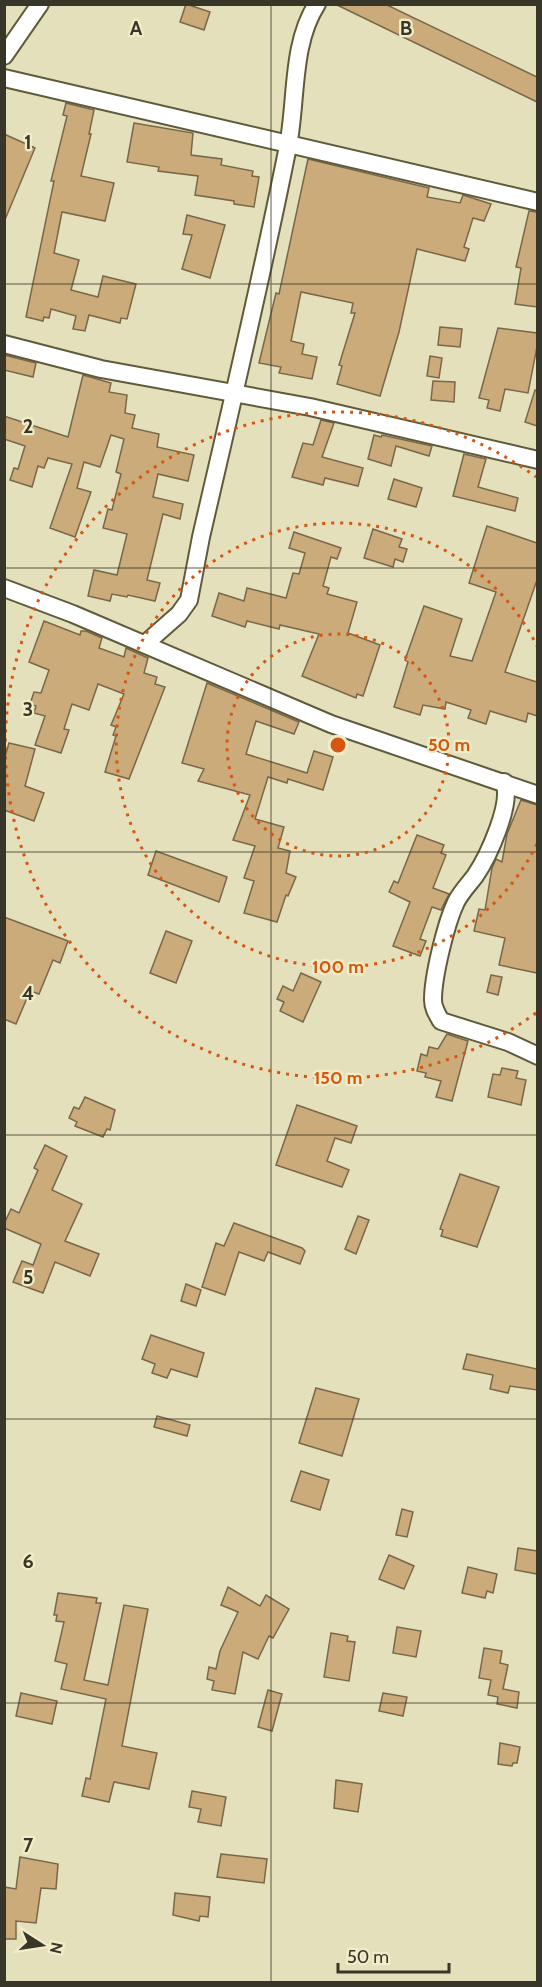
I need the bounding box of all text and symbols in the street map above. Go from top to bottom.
text: A [130,16,143,40]
text: B [400,16,412,40]
text: 1 [24,130,32,154]
text: 2 [23,414,33,438]
text: 3 [23,697,33,721]
text: 50 m [428,734,470,756]
centre of rings [328,735,348,755]
text: 100 m [312,956,364,978]
text: 4 [22,981,34,1005]
text: 150 m [314,1067,362,1089]
text: 5 [23,1265,33,1289]
text: 6 [22,1549,34,1573]
text: 7 [23,1833,34,1857]
north arrow [12,1915,72,1975]
scale bar [338,1936,449,1974]
text: N [46,1941,67,1956]
text: 50 m [347,1946,389,1968]

